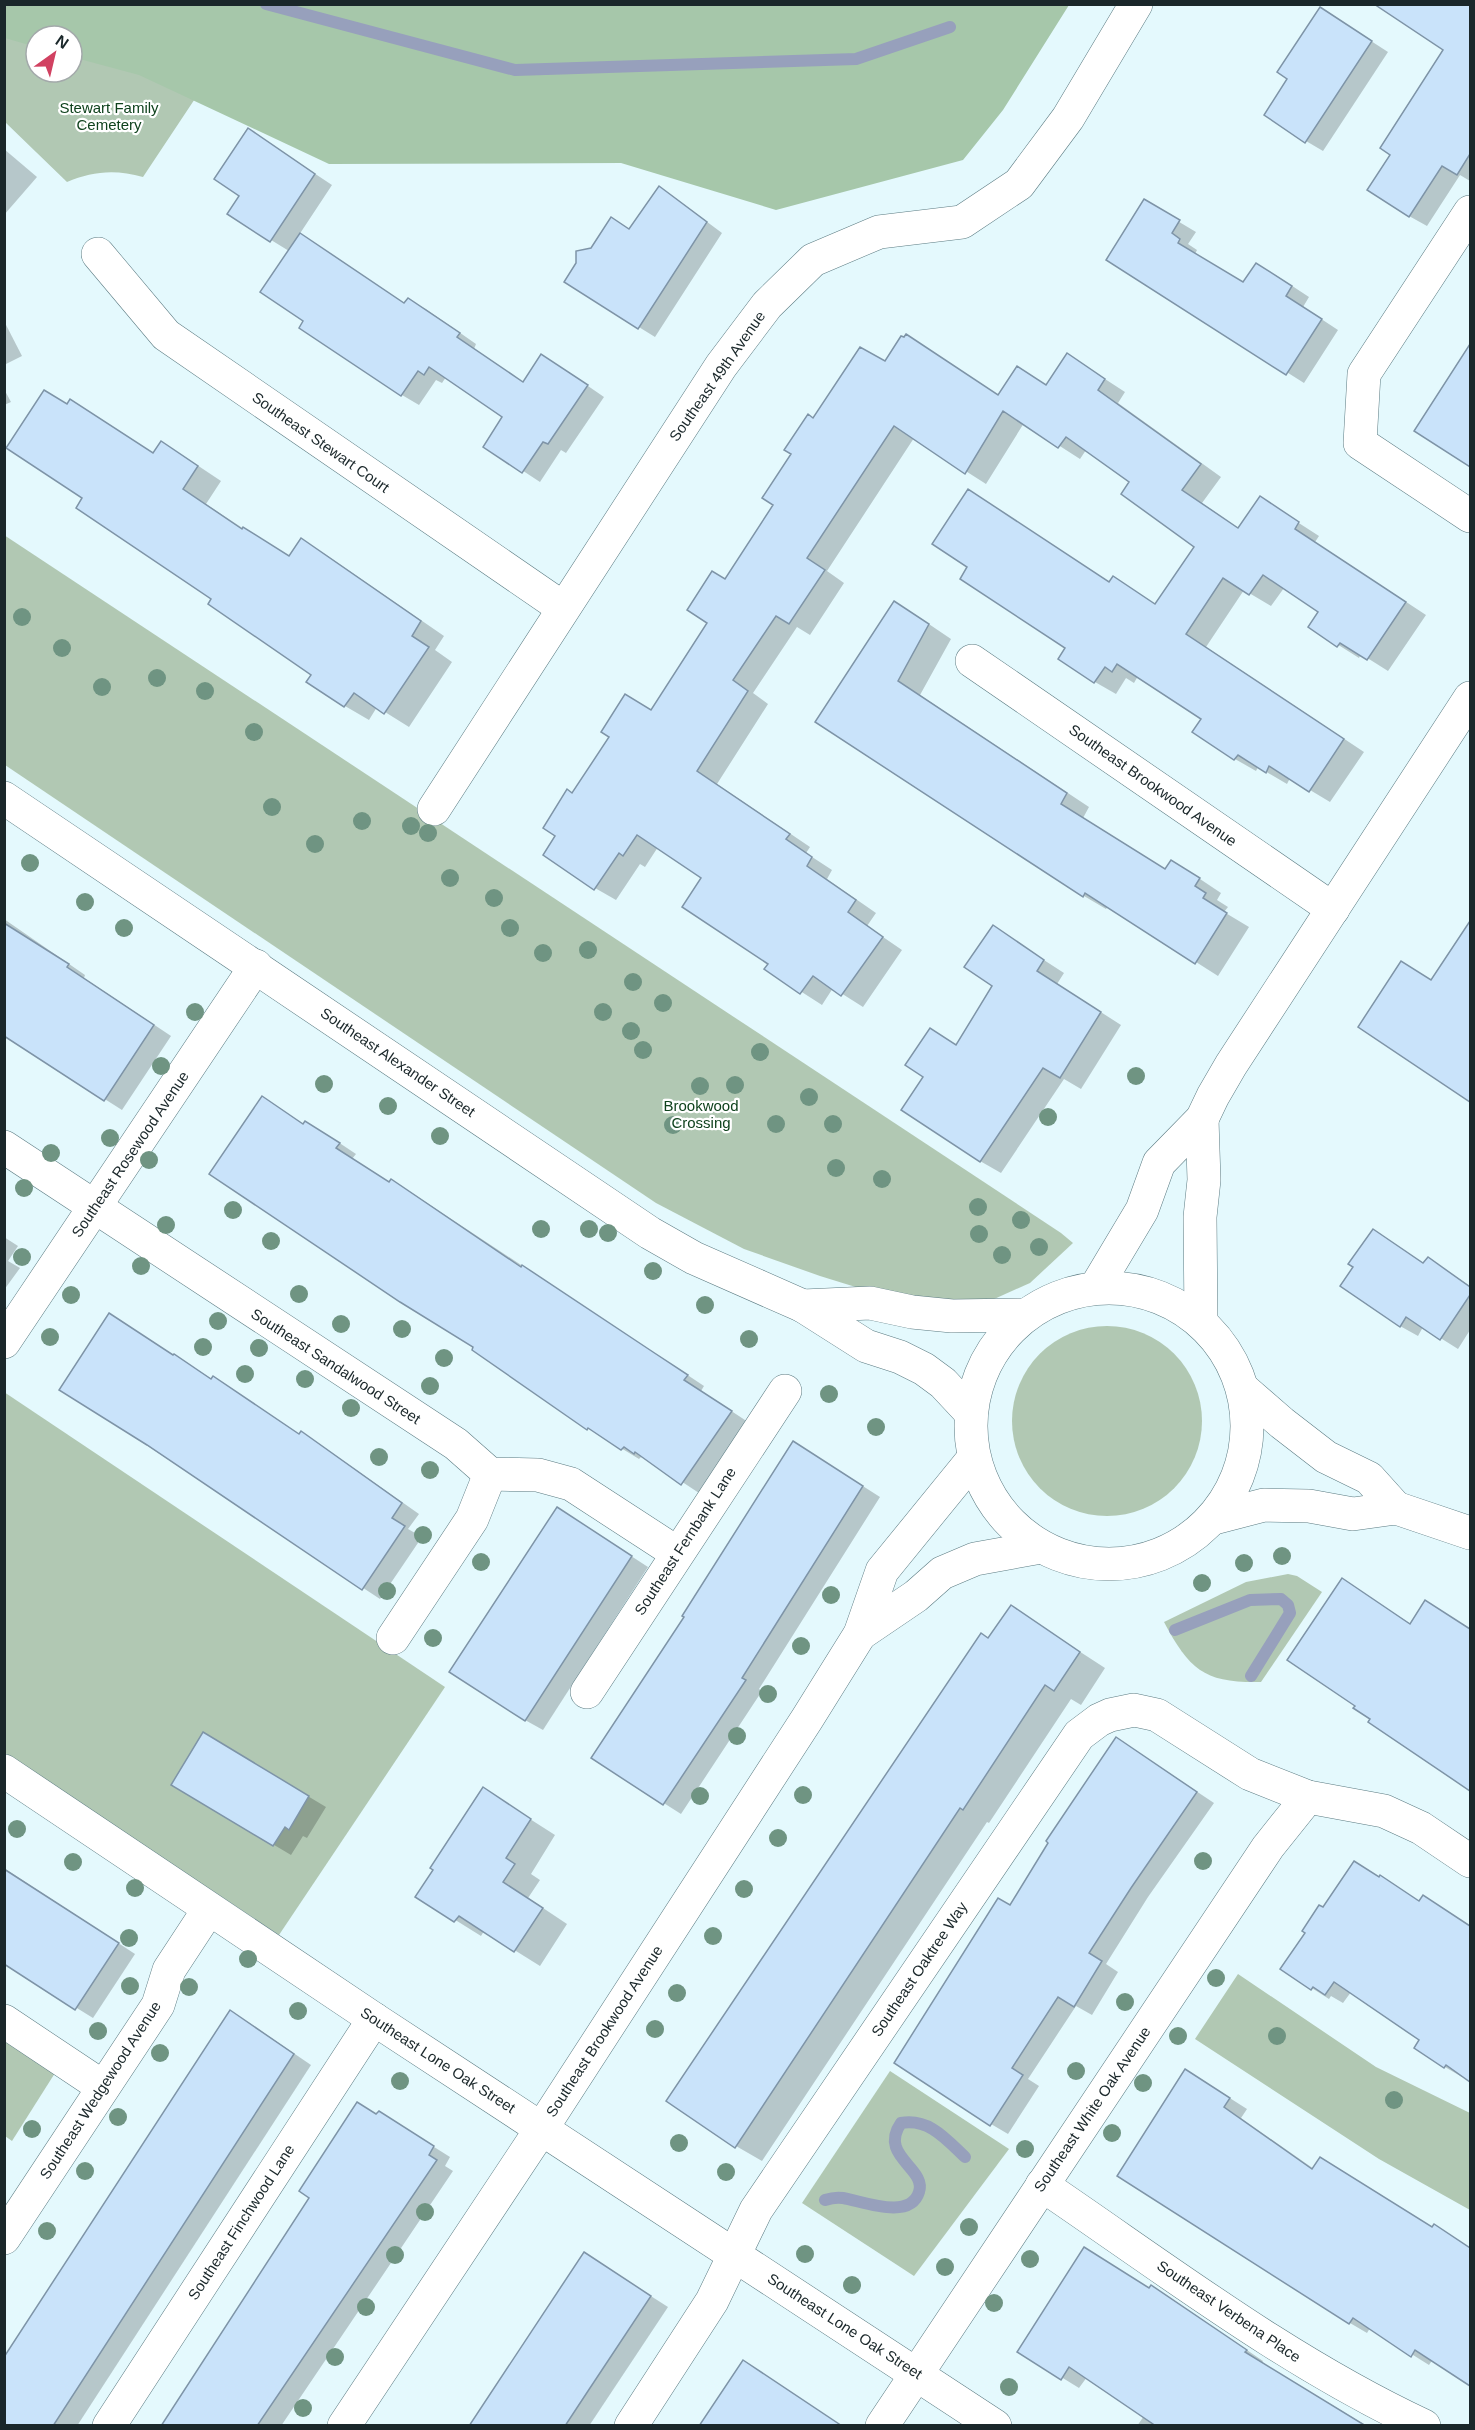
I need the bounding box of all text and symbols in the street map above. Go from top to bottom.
north arrow [24,24,84,84]
text: N [53,32,72,52]
park label: Stewart Family Cemetery [59,99,159,133]
street label: Southeast 49th Avenue [666,308,768,444]
street label: Southeast Stewart Court [249,388,393,496]
street label: Southeast Brookwood Avenue [1066,720,1240,850]
street label: Southeast Alexander Street [318,1004,479,1121]
street label: Southeast Rosewood Avenue [68,1068,192,1240]
park label: Brookwood Crossing [663,1097,739,1131]
street label: Southeast Sandalwood Street [248,1305,425,1428]
street label: Southeast Fernbank Lane [631,1464,739,1618]
street label: Southeast Oaktree Way [868,1898,971,2040]
street label: Southeast Brookwood Avenue [542,1942,666,2120]
street label: Southeast Wedgewood Avenue [36,1998,164,2182]
street label: Southeast Lone Oak Street [357,2004,519,2117]
street label: Southeast White Oak Avenue [1030,2023,1154,2195]
street label: Southeast Finchwood Lane [184,2141,298,2303]
street label: Southeast Verbena Place [1154,2257,1304,2365]
street label: Southeast Lone Oak Street [764,2270,926,2383]

